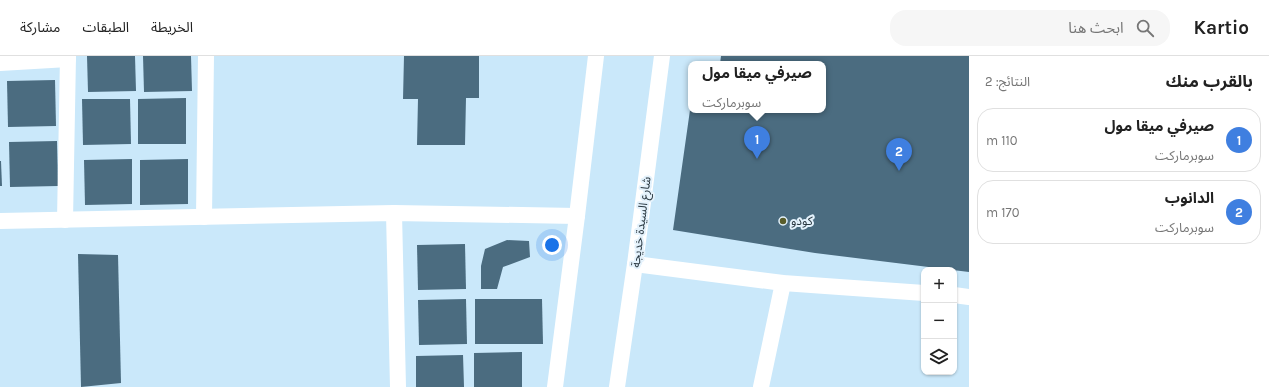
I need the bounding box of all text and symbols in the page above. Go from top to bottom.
search box [890,10,1170,46]
icon: search [1134,17,1156,39]
text: Kartio [1194,17,1249,39]
text: مشاركة [20,19,60,36]
text: الطبقات [82,19,129,36]
text: الخريطة [151,19,193,36]
text: ابحث هنا [1068,19,1124,37]
popup [688,61,826,113]
text: صيرفي ميقا مول [702,64,812,82]
text: بالقرب منك [1166,71,1253,91]
text: النتائج: 2 [985,74,1030,89]
text: سوبرماركت [702,95,761,110]
text: صيرفي ميقا مول [1105,117,1214,135]
pin: 1 [744,126,770,159]
text: 110 m [986,133,1018,148]
text: 1 [1237,133,1241,148]
pin: 2 [886,138,912,171]
text: سوبرماركت [1155,148,1214,163]
street label: شارع السيدة خديجة [628,176,656,269]
text: الدانوب [1165,189,1214,207]
text: 170 m [986,205,1019,220]
text: 2 [1235,205,1243,220]
place label: كودو [791,214,814,228]
marker: كودو [778,216,788,226]
text: سوبرماركت [1155,220,1214,235]
your location [542,235,562,255]
map controls [921,267,957,375]
button: + [921,267,957,303]
button: − [921,303,957,339]
button: layers [921,339,957,375]

